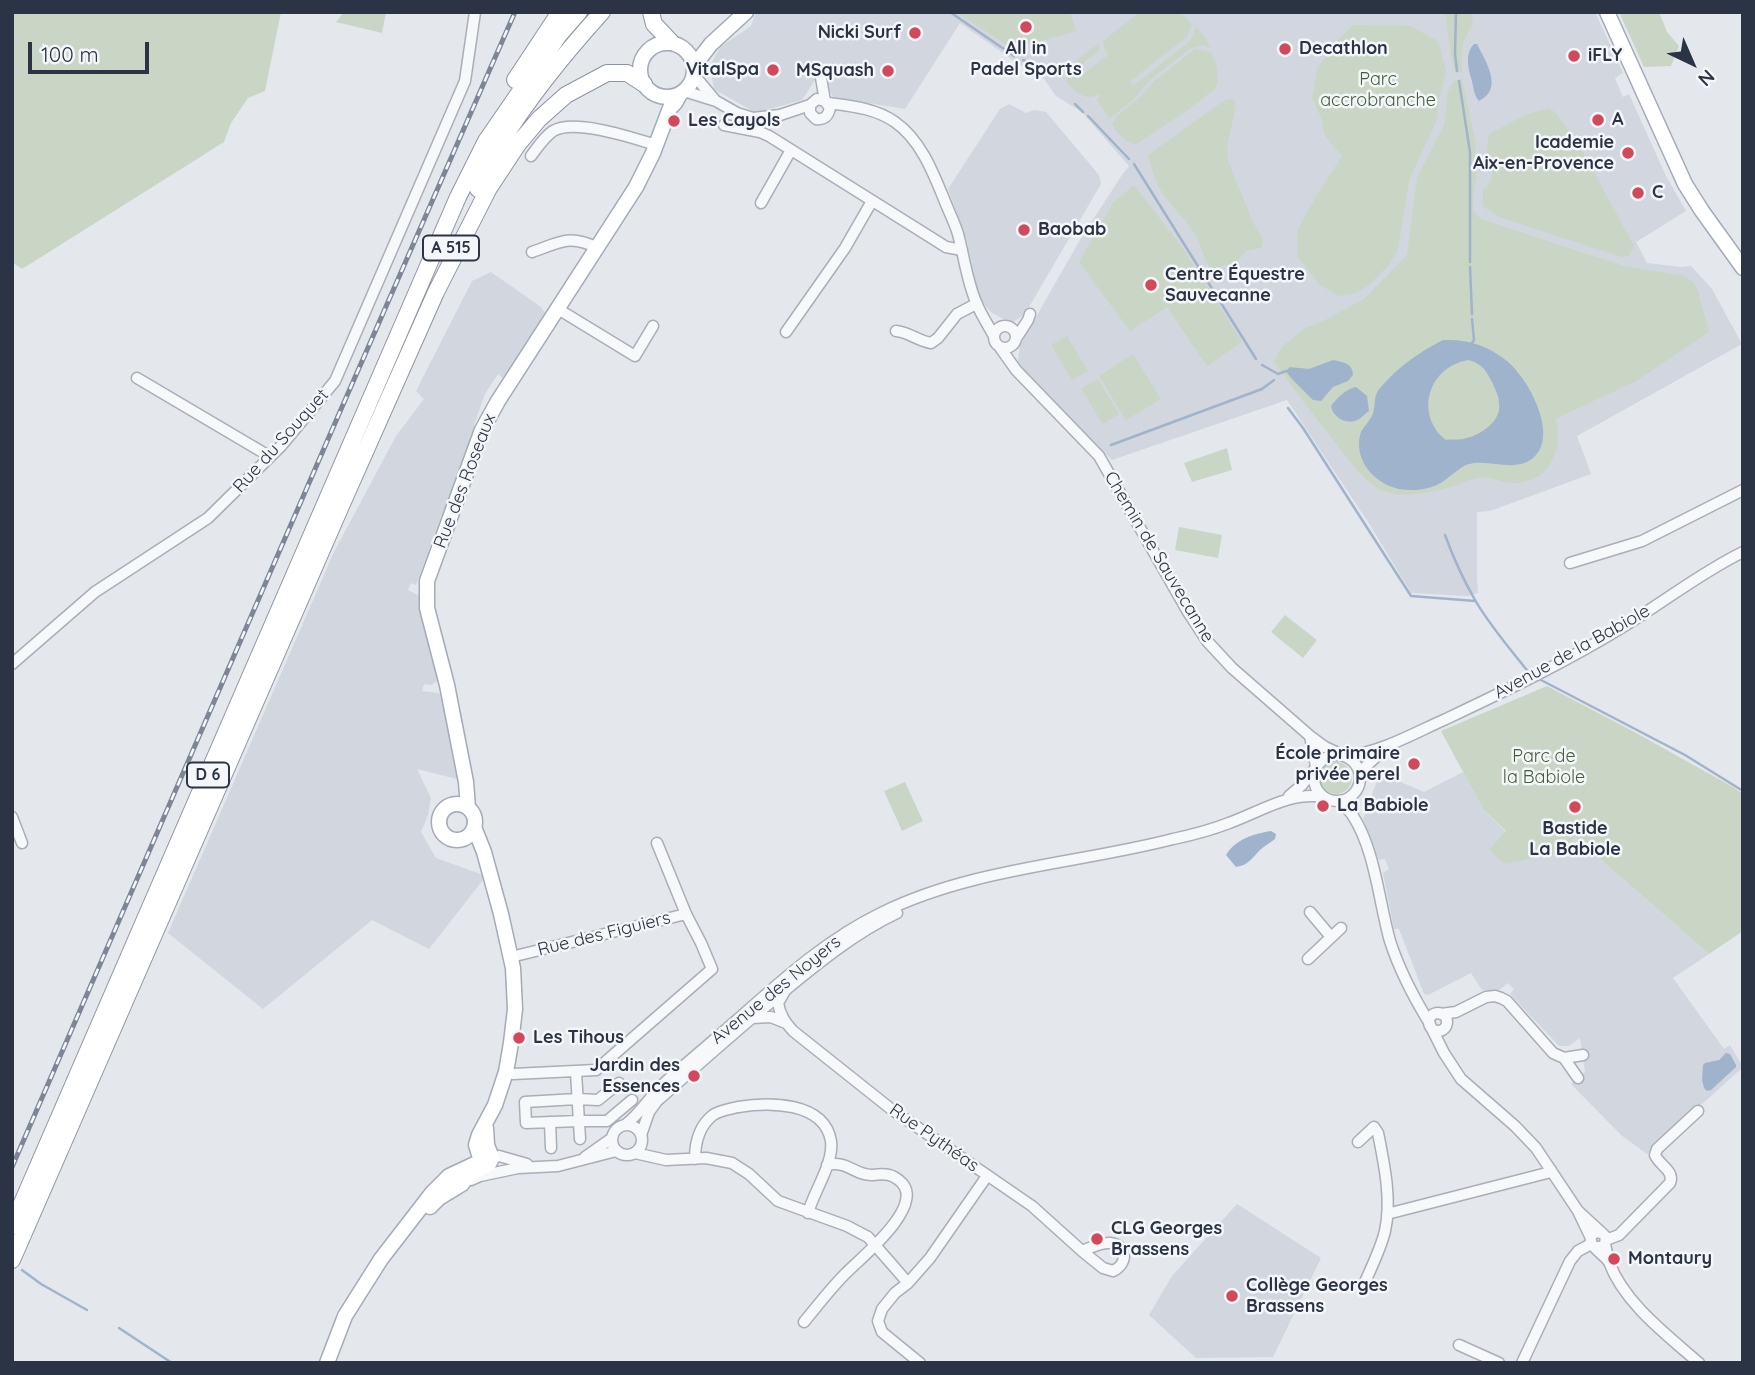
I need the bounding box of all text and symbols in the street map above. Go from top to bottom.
marker: All in Padel Sports [1018,19,1034,35]
place label: Nicki Surf [818,22,901,44]
marker: Nicki Surf [907,25,923,41]
scale bar [32,28,152,72]
north arrow [1657,28,1727,98]
place label: All in Padel Sports [970,38,1082,80]
place label: Decathlon [1299,38,1388,60]
text: 100 m [41,41,99,67]
marker: Decathlon [1277,41,1293,57]
place label: iFLY [1588,45,1622,67]
marker: iFLY [1566,48,1582,64]
place label: VitalSpa [686,59,759,81]
place label: MSquash [796,60,874,82]
marker: VitalSpa [765,62,781,78]
marker: MSquash [880,63,896,79]
text: N [1693,65,1720,92]
park label: Parc accrobranche [1320,69,1436,112]
place label: A [1612,109,1624,131]
place label: Les Cayols [688,110,780,132]
marker: A [1590,112,1606,128]
marker: Les Cayols [666,113,682,129]
place label: Icademie Aix-en-Provence [1473,132,1614,174]
marker: Icademie Aix-en-Provence [1620,145,1636,161]
place label: C [1652,182,1663,204]
marker: C [1630,185,1646,201]
place label: Baobab [1038,219,1106,241]
marker: Baobab [1016,222,1032,238]
road number: A 515 [423,236,479,260]
place label: Centre Équestre Sauvecanne [1165,264,1305,306]
marker: Centre Équestre Sauvecanne [1143,277,1159,293]
street label: Rue du Souquet [229,385,333,497]
street label: Rue des Roseaux [429,410,501,552]
street label: Chemin de Sauvecanne [1099,468,1219,646]
street label: Avenue de la Babiole [1490,600,1654,704]
place label: École primaire privée perel [1275,743,1400,786]
park label: Parc de la Babiole [1503,746,1585,788]
marker: École primaire privée perel [1406,756,1422,772]
road number: D 6 [187,762,229,788]
place label: La Babiole [1337,795,1429,817]
marker: La Babiole [1315,798,1331,814]
marker: Bastide La Babiole [1567,799,1583,815]
place label: Bastide La Babiole [1529,818,1621,860]
street label: Rue des Figuiers [535,907,673,961]
street label: Avenue des Noyers [707,931,845,1049]
place label: Les Tihous [533,1027,624,1049]
marker: Les Tihous [511,1030,527,1046]
place label: Jardin des Essences [589,1055,680,1098]
marker: Jardin des Essences [686,1068,702,1084]
street label: Rue Pythéas [885,1099,983,1177]
place label: CLG Georges Brassens [1111,1218,1222,1260]
marker: CLG Georges Brassens [1089,1231,1105,1247]
place label: Montaury [1628,1248,1712,1270]
marker: Montaury [1606,1251,1622,1267]
place label: Collège Georges Brassens [1246,1275,1388,1318]
marker: Collège Georges Brassens [1224,1288,1240,1304]

